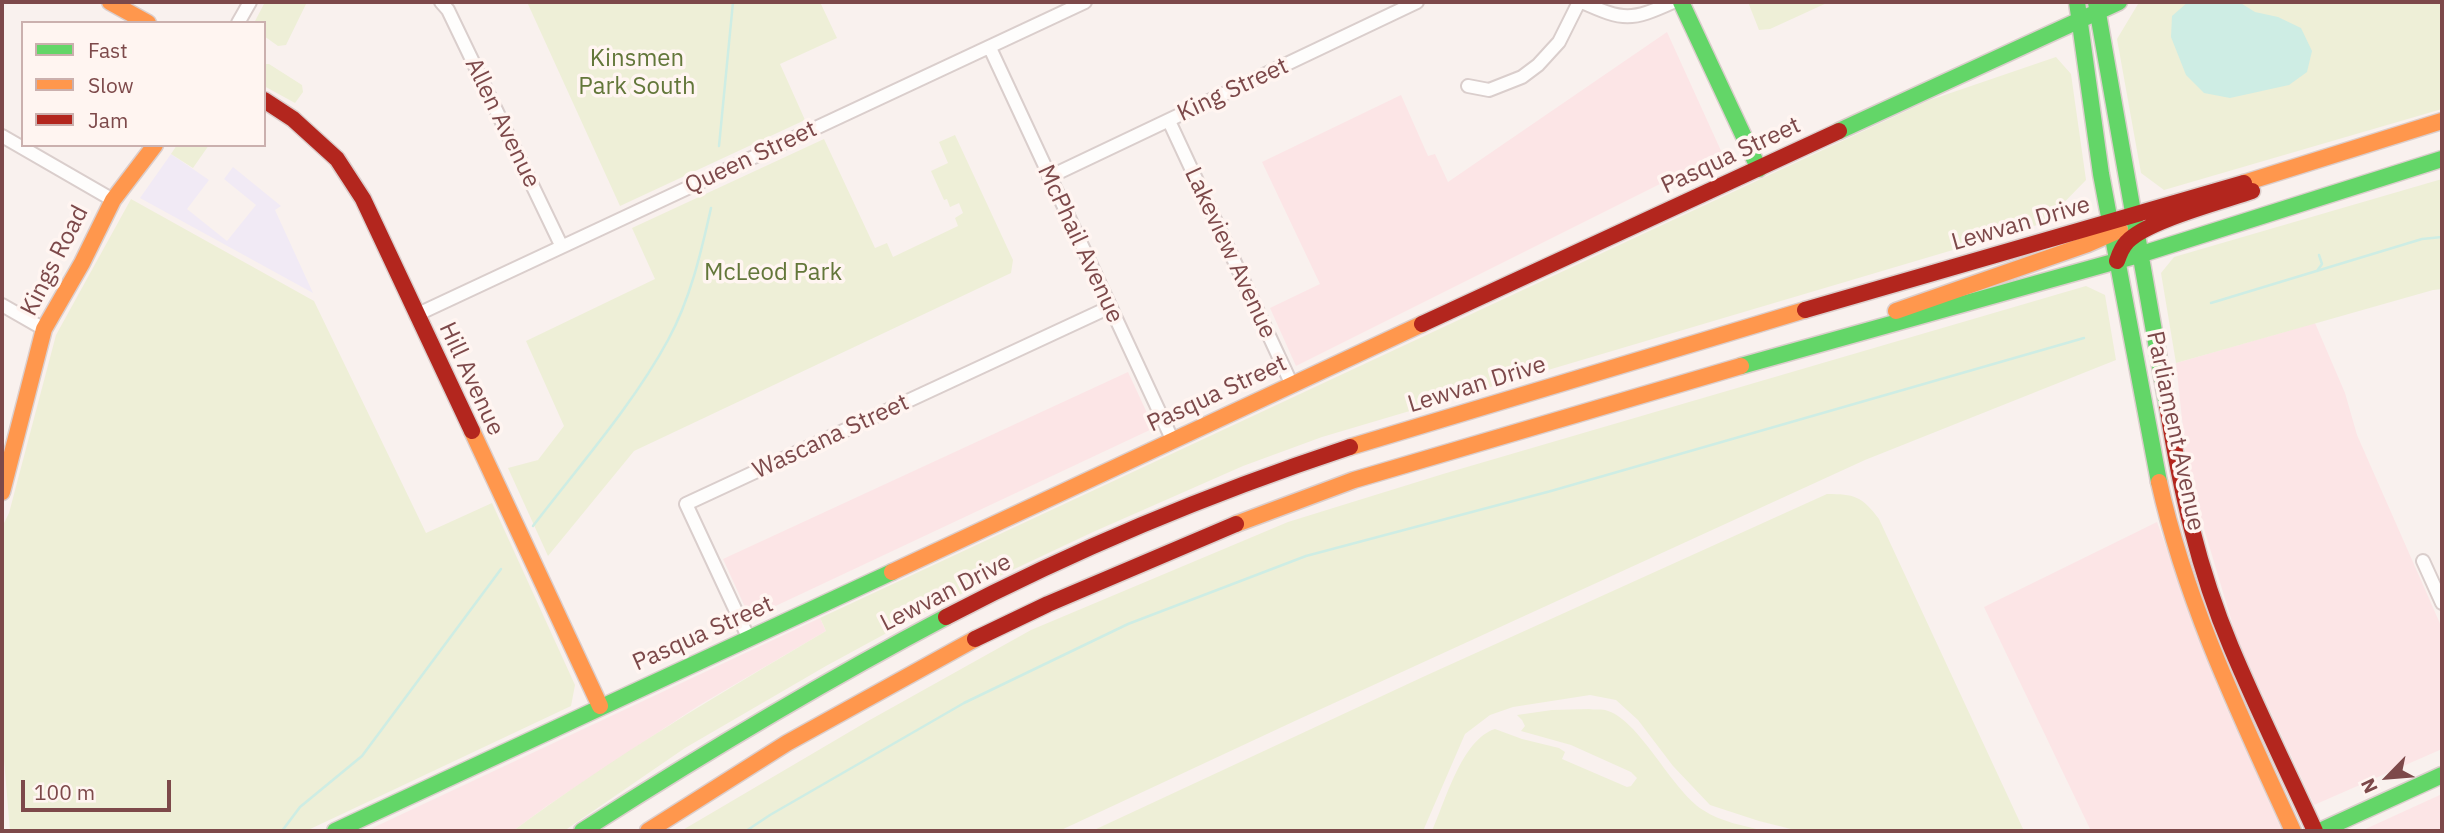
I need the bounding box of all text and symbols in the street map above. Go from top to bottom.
legend [21,21,266,147]
text: Fast [88,36,128,64]
park label: Kinsmen Park South [578,45,696,101]
street label: King Street [1173,52,1293,128]
street label: Allen Avenue [458,53,546,193]
text: Slow [88,71,134,99]
text: Jam [88,106,128,134]
street label: Pasqua Street [1657,111,1805,201]
street label: Queen Street [681,115,821,201]
street label: McPhail Avenue [1031,160,1129,328]
street label: Lakeview Avenue [1178,163,1282,343]
street label: Lewvan Drive [1948,190,2094,258]
street label: Kings Road [15,201,95,321]
park label: McLeod Park [704,259,842,287]
street label: Hill Avenue [432,318,510,440]
street label: Parliament Avenue [2140,329,2210,533]
street label: Pasqua Street [1143,349,1291,439]
street label: Lewvan Drive [1405,350,1549,420]
street label: Wascana Street [749,388,913,486]
street label: Lewvan Drive [876,548,1016,638]
street label: Pasqua Street [628,590,778,678]
north arrow [2353,742,2423,812]
scale bar [24,766,175,810]
text: N [2355,775,2383,797]
text: 100 m [34,778,95,806]

